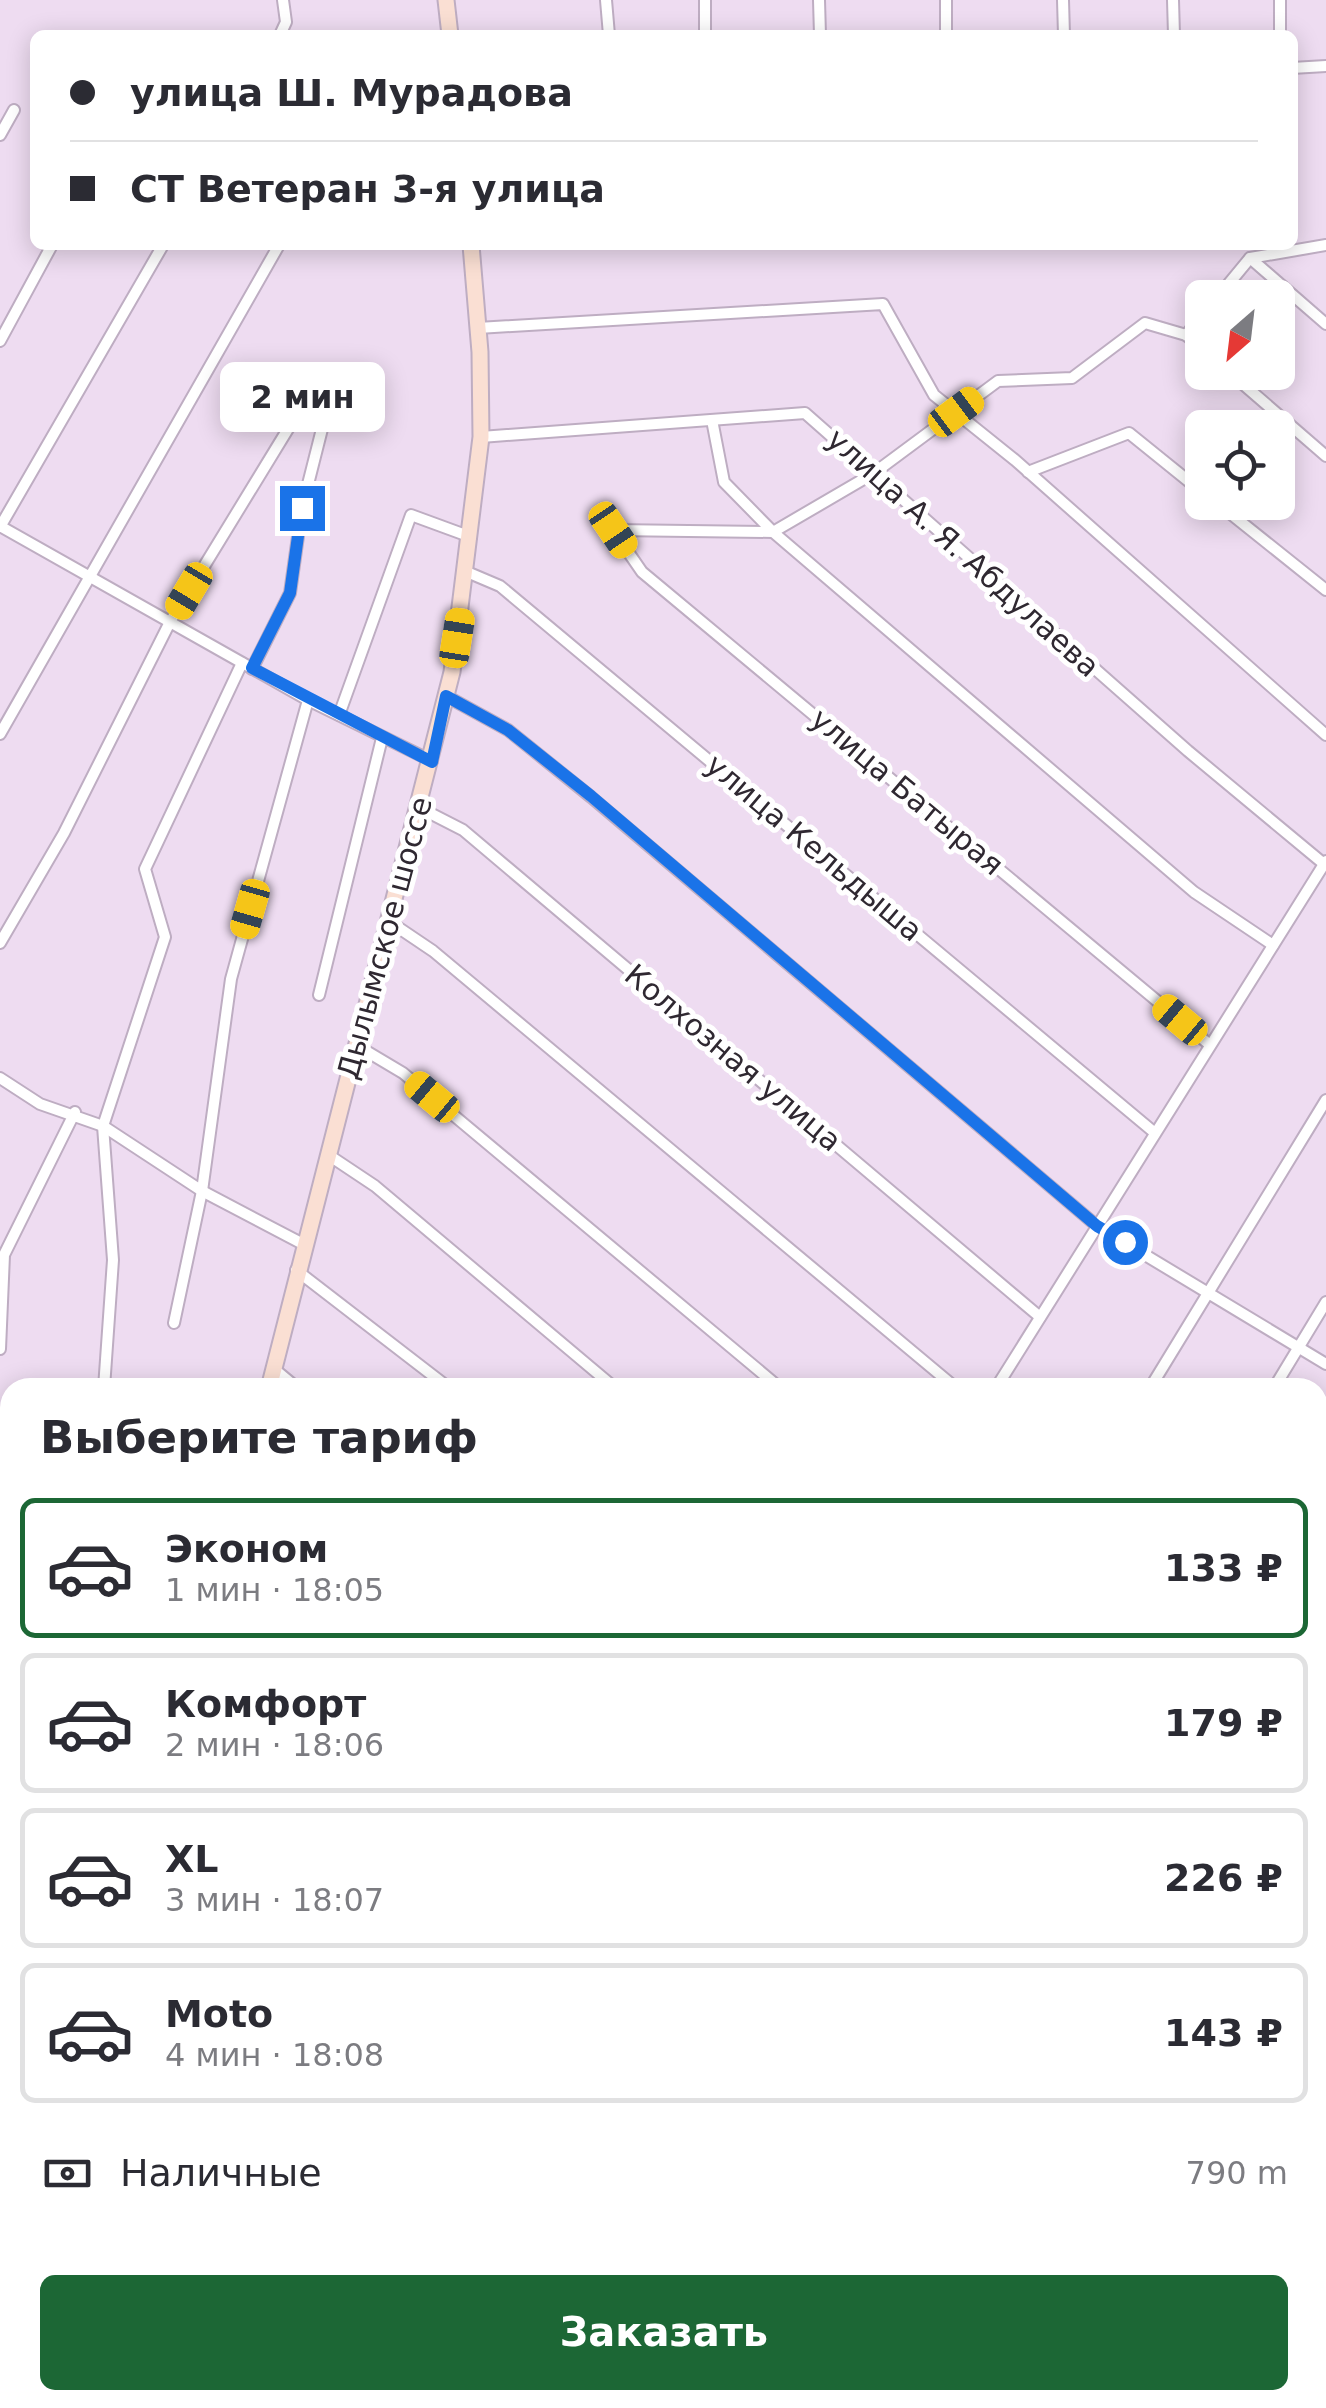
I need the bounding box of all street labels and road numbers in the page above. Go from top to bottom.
street label: улица А. Я. Абдулаева [820,421,1107,684]
street label: улица Батырая [804,701,1011,882]
street label: улица Кельдыша [699,747,930,948]
street label: Дылымское шоссе [330,793,439,1083]
street label: Колхозная улица [618,957,849,1158]

